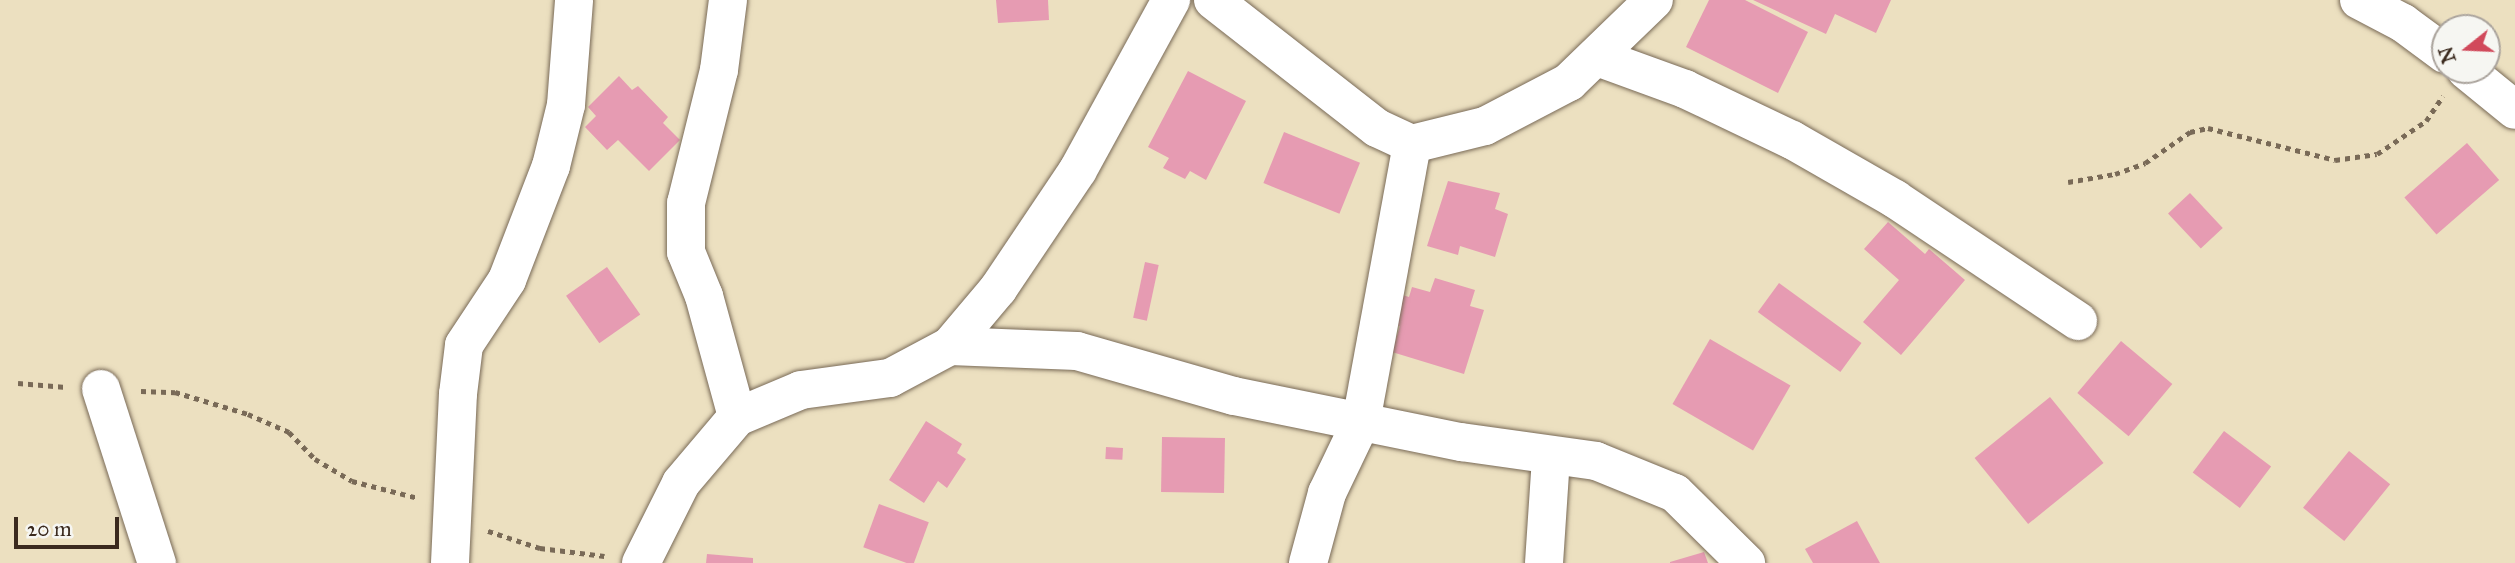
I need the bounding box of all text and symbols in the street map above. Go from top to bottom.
north arrow [2431,14,2501,84]
text: N [2434,44,2461,66]
scale bar [18,504,122,548]
text: 20 m [27,516,72,542]

